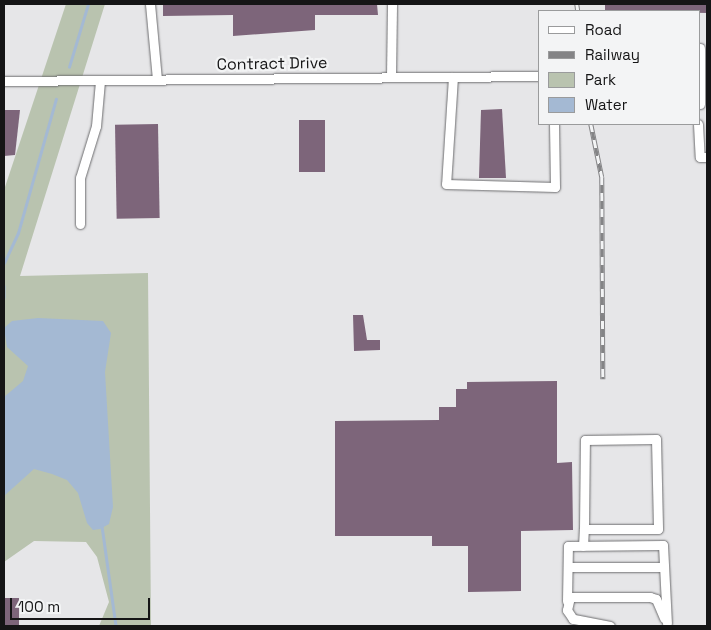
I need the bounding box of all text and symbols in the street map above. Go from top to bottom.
legend [538,10,701,125]
text: Road [585,20,622,39]
text: Railway [585,45,640,64]
street label: Contract Drive [216,53,328,75]
text: Park [585,70,616,89]
text: Water [585,95,627,114]
scale bar [12,588,152,620]
text: 100 m [18,597,60,616]

